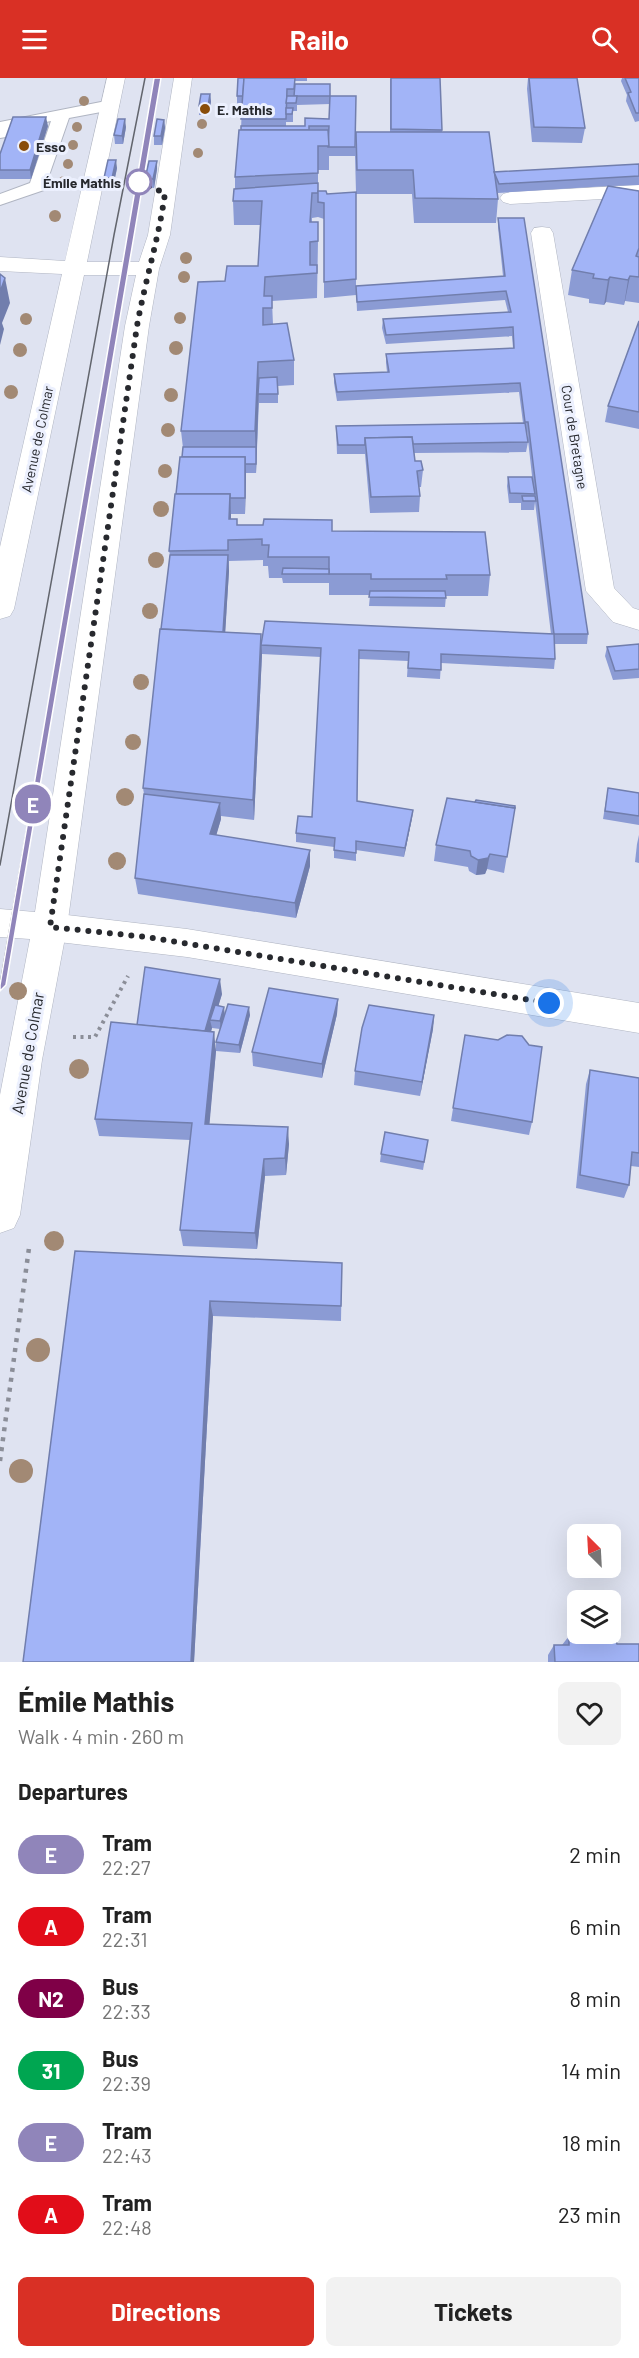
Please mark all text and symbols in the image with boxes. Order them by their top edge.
icon: menu [18,23,51,56]
text: Railo [290,23,349,55]
icon: search [588,23,621,56]
place label: E. Mathis [217,101,273,118]
marker: E. Mathis [198,102,212,116]
place label: Esso [36,138,66,155]
marker: Esso [17,139,31,153]
marker: Émile Mathis [126,169,152,195]
place label: Émile Mathis [43,174,121,191]
street label: Avenue de Colmar [17,384,57,494]
street label: Cour de Bretagne [558,384,592,490]
line badge: E [14,784,52,824]
text: E [27,792,39,817]
your location [534,988,564,1018]
street label: Avenue de Colmar [7,990,47,1116]
north arrow [567,1524,621,1578]
map controls [567,1524,621,1644]
button: layers [567,1590,621,1644]
button: heart [558,1682,621,1745]
text: Émile Mathis [18,1684,174,1718]
text: Walk · 4 min · 260 m [18,1724,184,1748]
text: Departures [18,1778,128,1804]
text: Tram [102,1829,152,1855]
text: 2 min [569,1841,621,1867]
text: E [45,1842,57,1867]
text: 22:27 [102,1855,150,1879]
text: Tram [102,1901,152,1927]
text: 6 min [570,1913,621,1939]
text: A [44,1914,58,1939]
text: 22:31 [102,1927,147,1951]
text: Bus [102,1973,139,1999]
text: 8 min [569,1985,621,2011]
text: N2 [38,1986,64,2011]
text: 22:33 [102,1999,151,2023]
text: Bus [102,2045,139,2071]
text: 14 min [561,2057,621,2083]
text: 31 [42,2058,60,2083]
text: 22:39 [102,2071,151,2095]
text: Tram [102,2117,152,2143]
text: 18 min [562,2129,621,2155]
text: E [45,2130,57,2155]
text: 22:43 [102,2143,152,2167]
text: Tram [102,2189,152,2215]
text: 23 min [558,2201,621,2227]
text: A [44,2202,58,2227]
text: 22:48 [102,2215,152,2239]
button: Directions [18,2277,314,2346]
button: Tickets [326,2277,621,2346]

